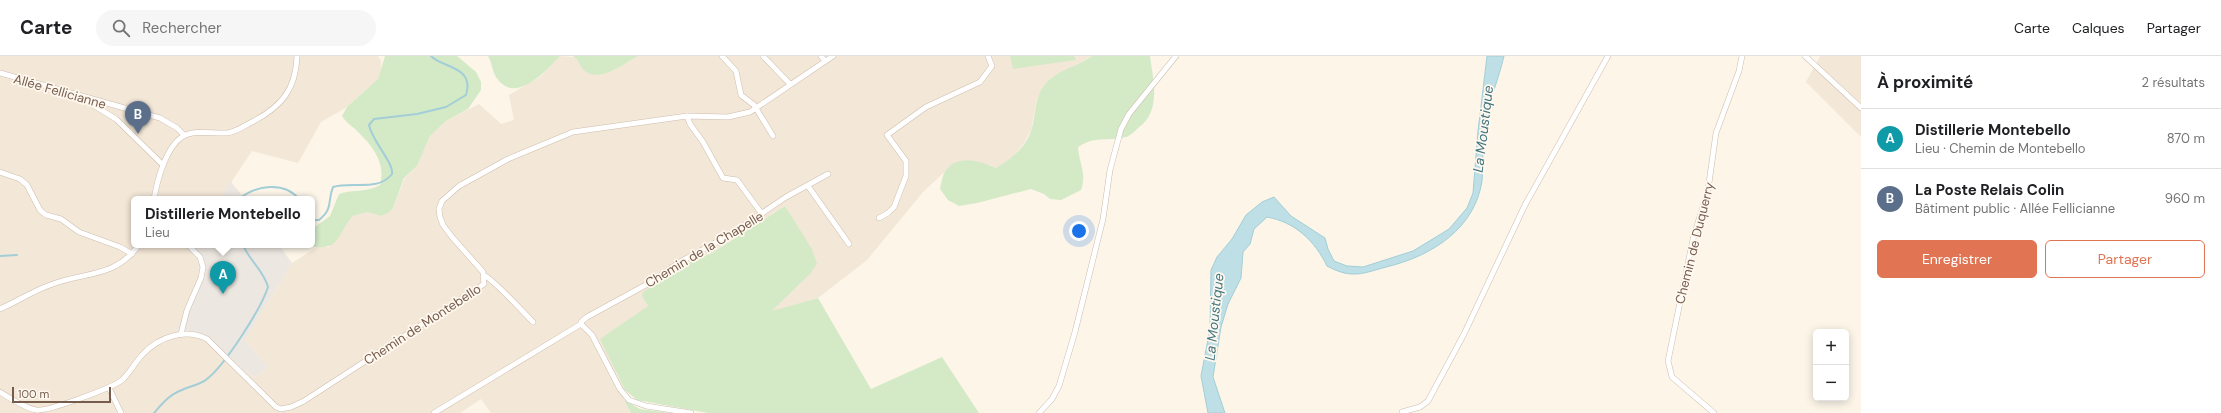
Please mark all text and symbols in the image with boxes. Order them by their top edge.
search box [96,10,376,46]
text: Carte [20,15,72,40]
icon: search [110,17,132,39]
text: Rechercher [142,18,222,38]
text: Carte [2014,19,2050,37]
text: Calques [2072,19,2125,37]
text: Partager [2147,19,2201,37]
street label: Allée Fellicianne [12,70,108,113]
text: À proximité [1877,71,1973,93]
text: 2 résultats [2142,74,2205,91]
water label: La Moustique [1469,84,1497,174]
pin: B [125,101,151,134]
text: Distillerie Montebello [1915,120,2071,140]
text: A [1885,130,1895,147]
text: 870 m [2167,130,2205,147]
text: Lieu · Chemin de Montebello [1915,140,2086,157]
street label: Chemin de Duquerry [1671,180,1718,306]
text: La Poste Relais Colin [1915,180,2064,200]
text: B [1886,190,1894,207]
text: 960 m [2165,190,2205,207]
popup [131,196,315,248]
text: Bâtiment public · Allée Fellicianne [1915,200,2115,217]
text: Distillerie Montebello [145,204,301,224]
street label: Chemin de la Chapelle [642,207,766,291]
your location [1069,221,1089,241]
text: Lieu [145,224,170,241]
button: Enregistrer [1877,240,2037,278]
button: Partager [2045,240,2205,278]
pin: A [210,261,236,294]
water label: La Moustique [1200,272,1228,362]
street label: Chemin de Montebello [361,280,484,369]
map controls [1813,329,1849,401]
button: + [1813,329,1849,365]
button: − [1813,365,1849,401]
scale bar [12,385,111,404]
text: 100 m [18,387,49,401]

